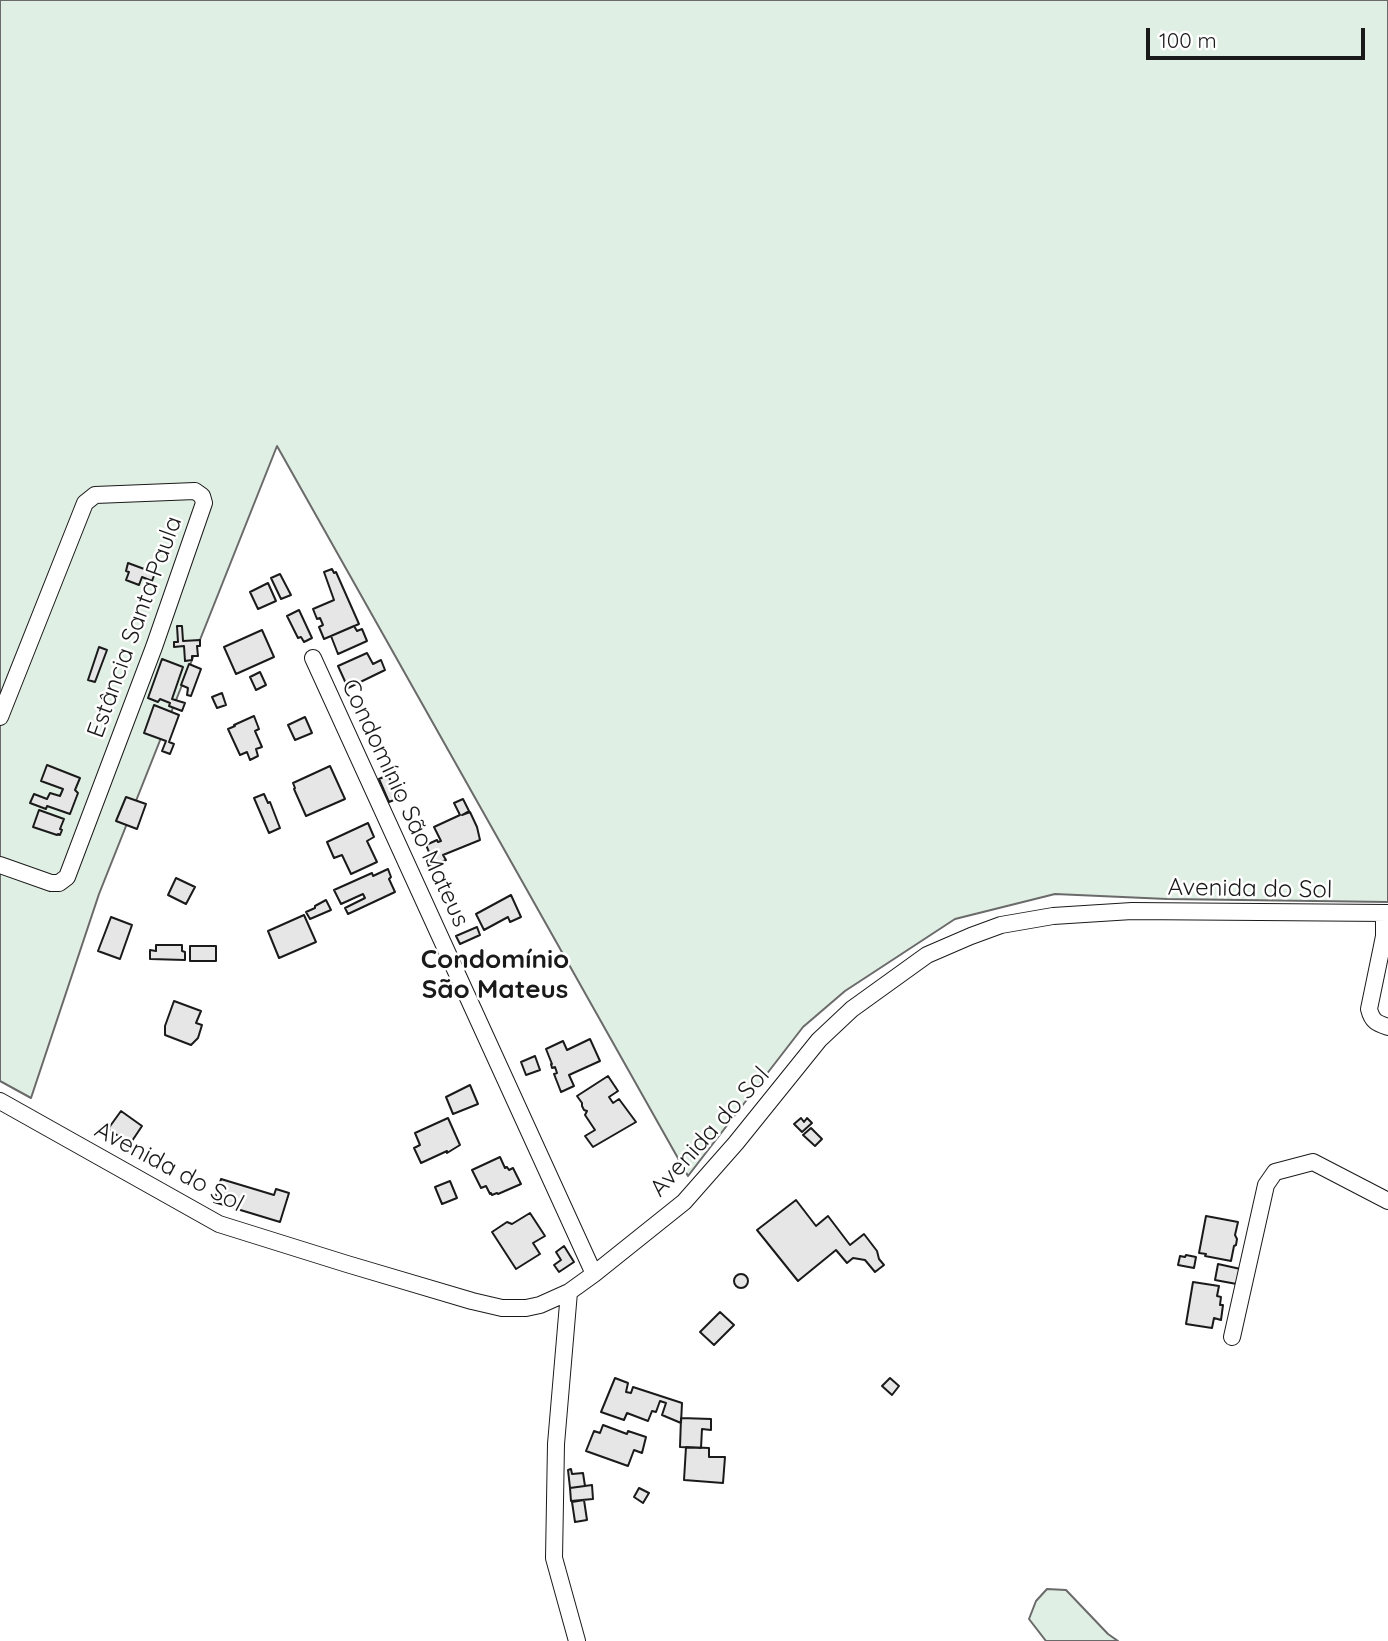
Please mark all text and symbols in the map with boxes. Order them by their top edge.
scale bar [1150,14,1369,58]
text: 100 m [1159,27,1217,53]
street label: Estância Santa Paula [82,512,188,742]
street label: Condomínio São Mateus [335,675,475,931]
street label: Avenida do Sol [1167,873,1333,905]
district label: Condomínio São Mateus [421,944,569,1006]
street label: Avenida do Sol [644,1061,776,1203]
street label: Avenida do Sol [90,1116,248,1218]

